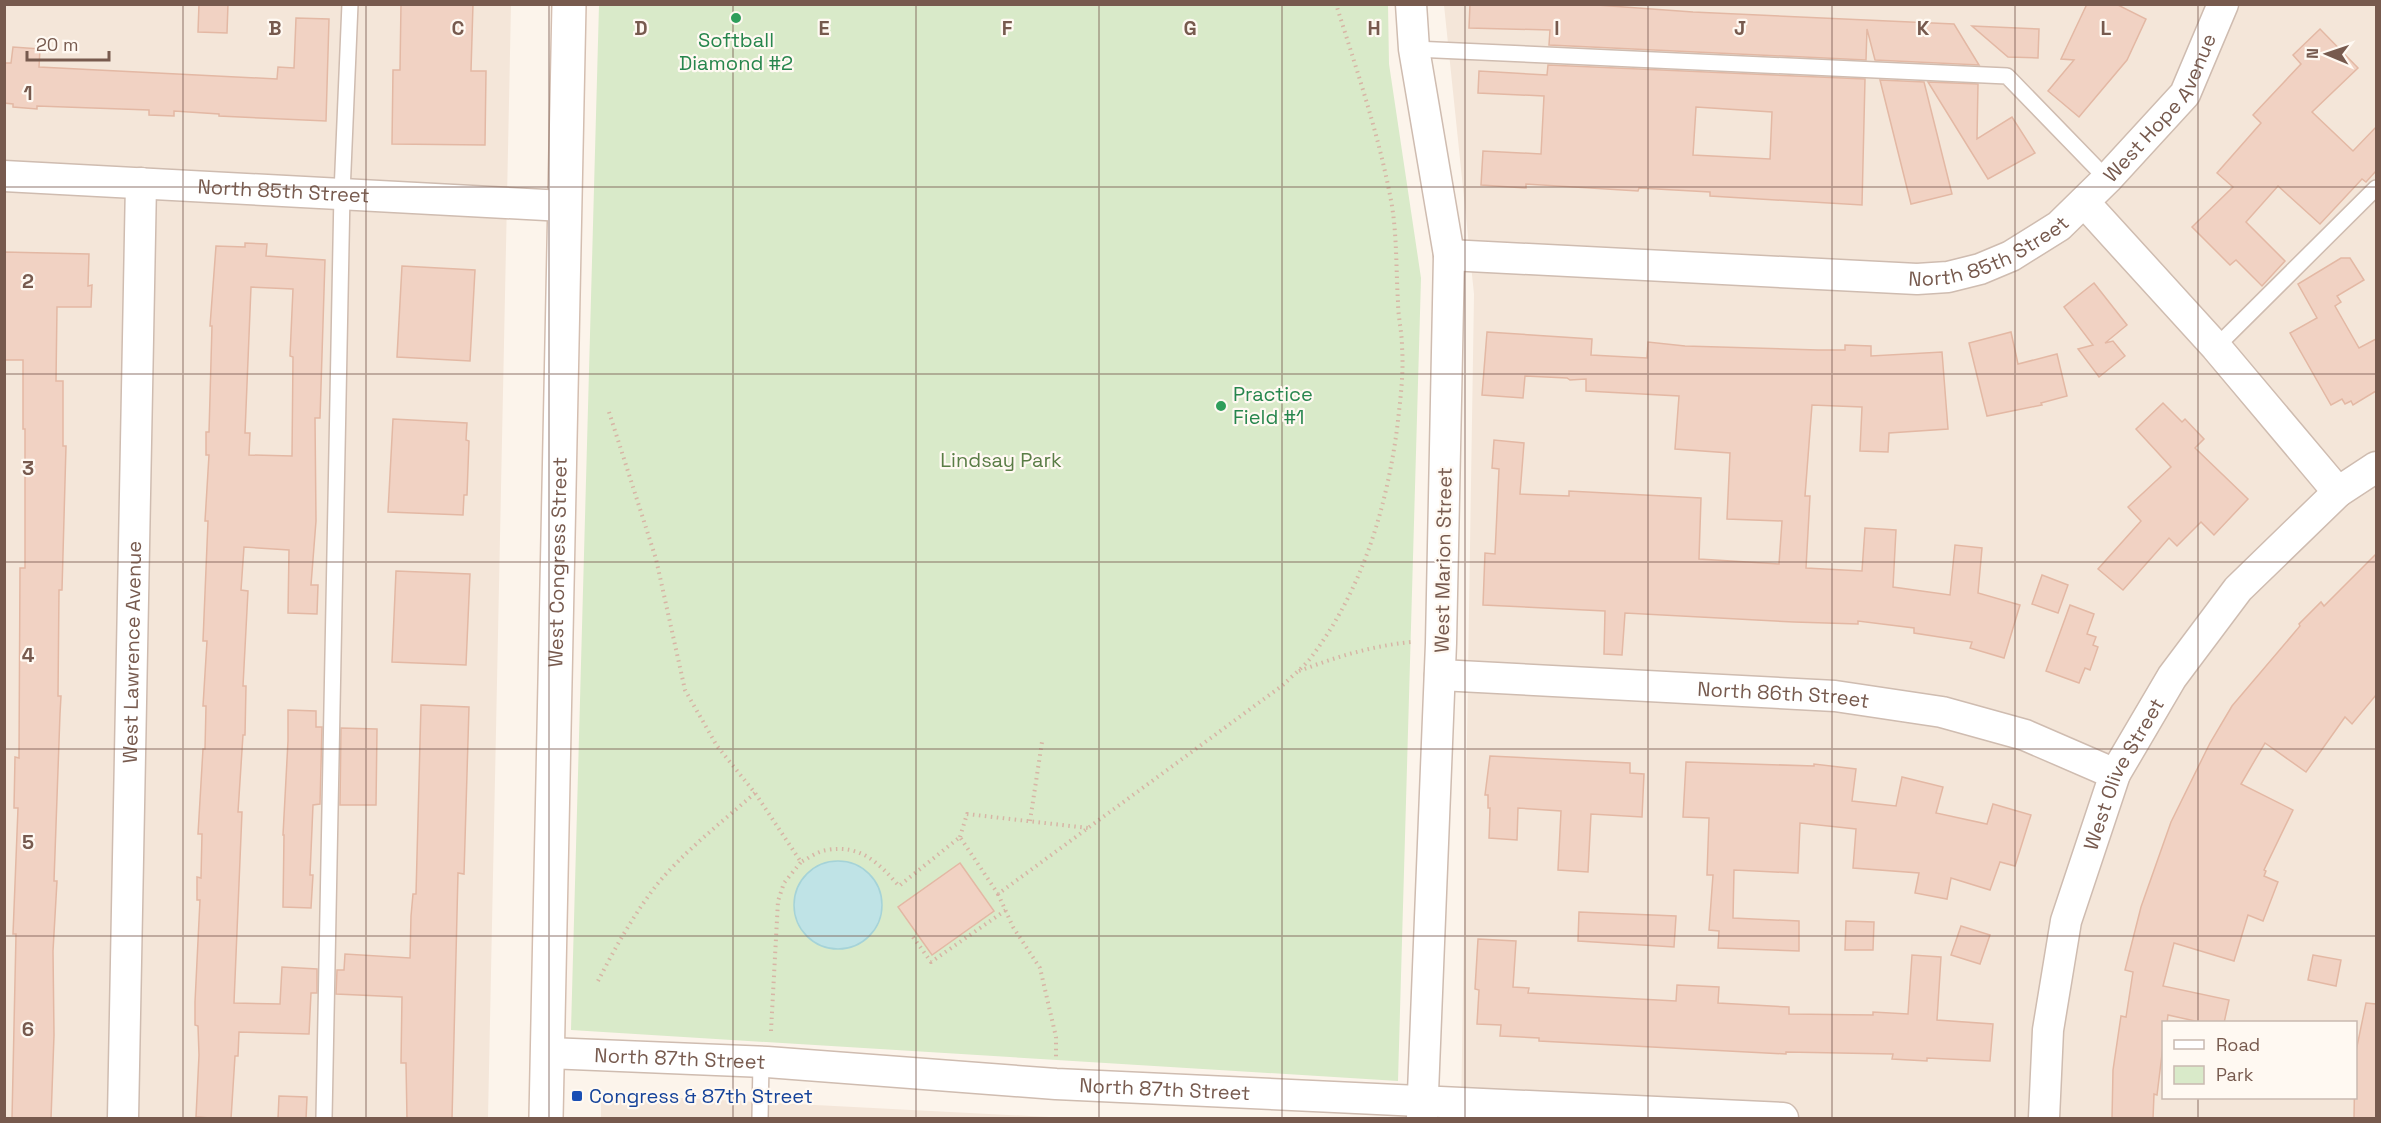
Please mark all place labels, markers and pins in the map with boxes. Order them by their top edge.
marker: Softball Diamond #2 [729,11,743,25]
place label: Softball Diamond #2 [679,27,793,76]
place label: Practice Field #1 [1233,381,1313,430]
marker: Practice Field #1 [1214,399,1228,413]
place label: Congress & 87th Street [589,1083,813,1109]
marker: Congress & 87th Street [570,1089,584,1103]

